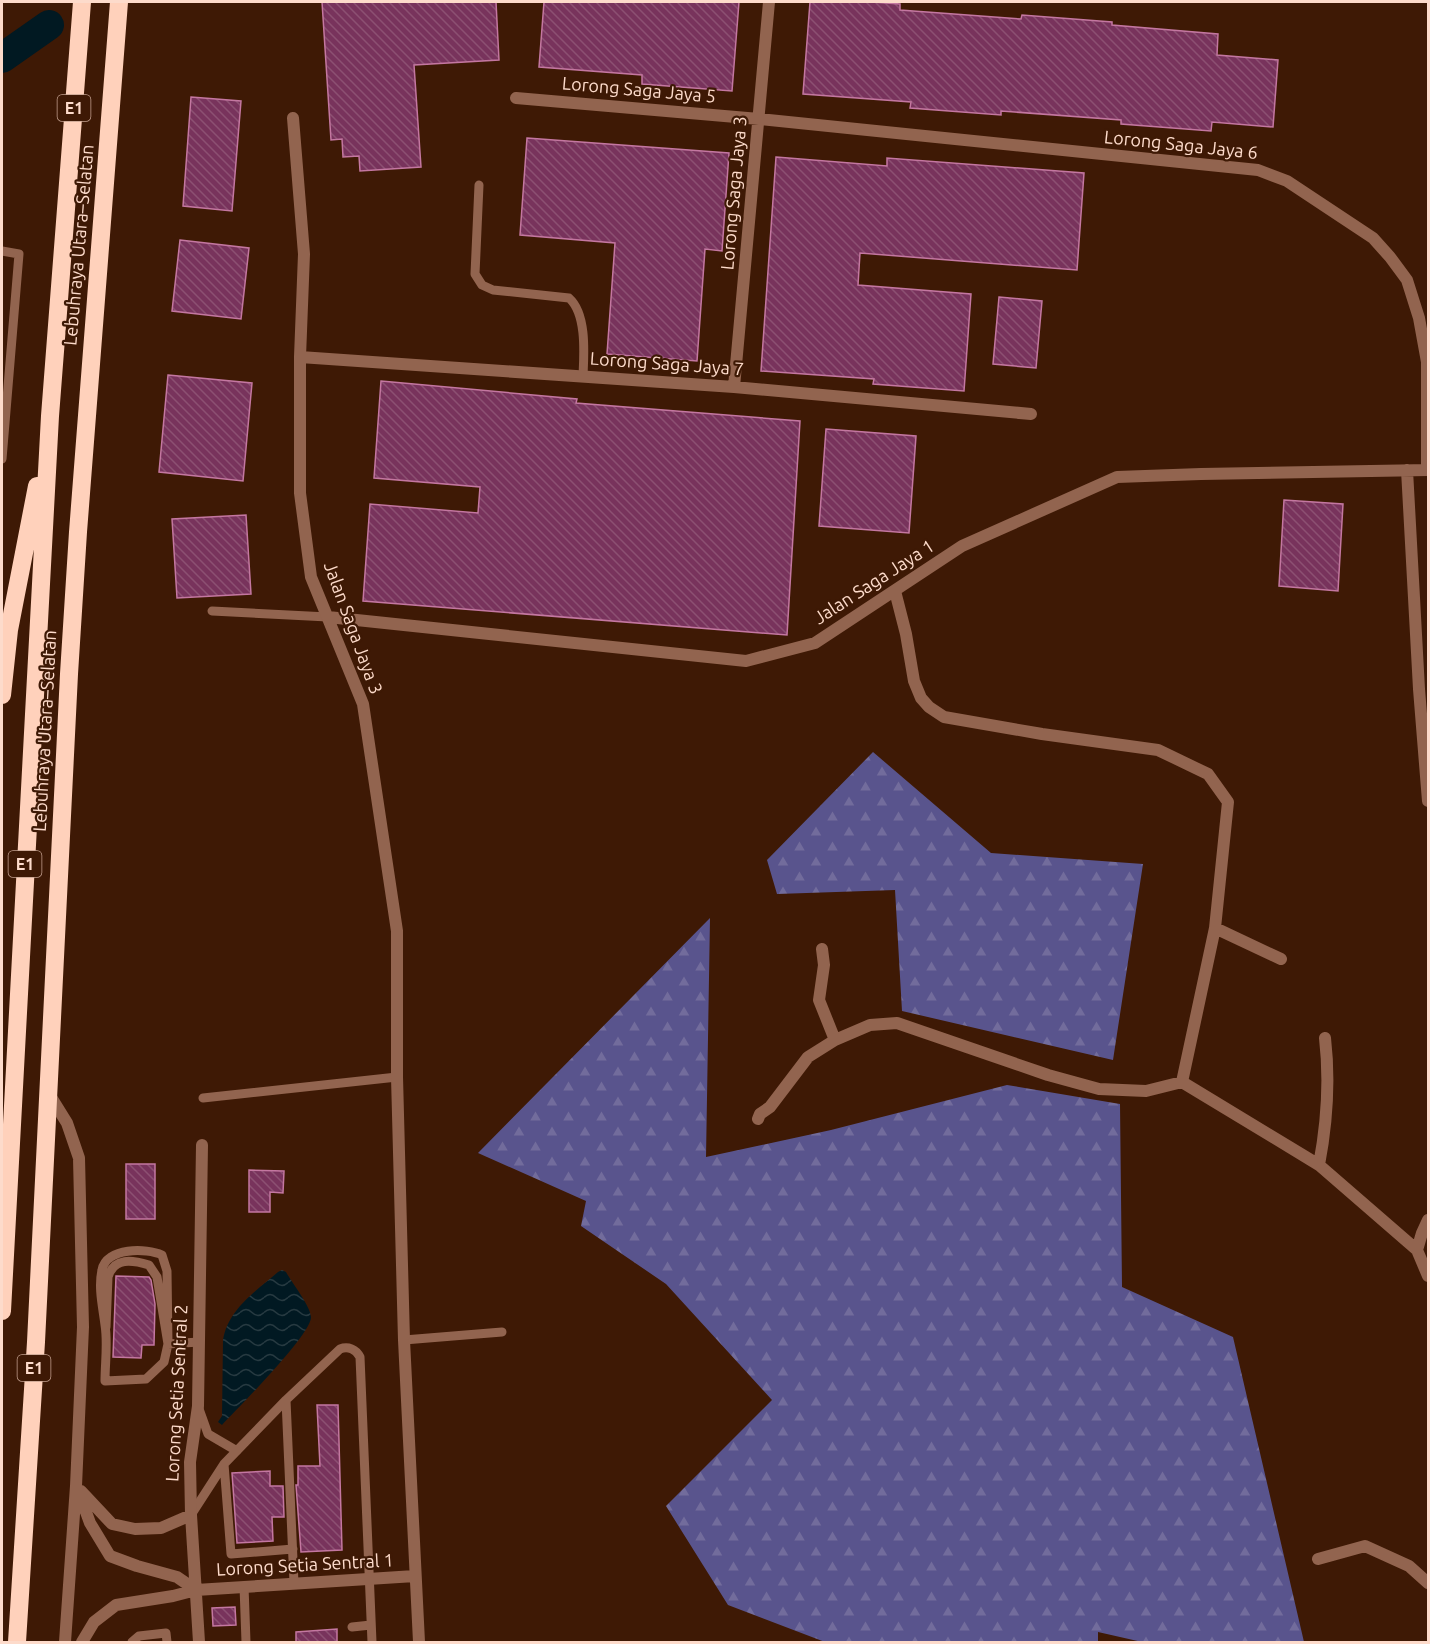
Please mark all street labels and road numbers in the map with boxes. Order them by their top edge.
street label: Lorong Saga Jaya 5 [561,72,717,106]
road number: E1 [58,95,90,121]
street label: Lorong Saga Jaya 3 [716,115,750,271]
street label: Lorong Saga Jaya 6 [1103,126,1259,162]
street label: Lebuhraya Utara–Selatan [59,144,97,346]
street label: Lorong Saga Jaya 7 [589,348,745,378]
street label: Jalan Saga Jaya 1 [810,535,937,627]
street label: Jalan Saga Jaya 3 [321,559,387,696]
street label: Lebuhraya Utara–Selatan [29,630,59,832]
road number: E1 [9,851,42,877]
street label: Lorong Setia Sentral 2 [161,1304,191,1482]
road number: E1 [18,1355,51,1381]
street label: Lorong Setia Sentral 1 [216,1549,394,1579]

